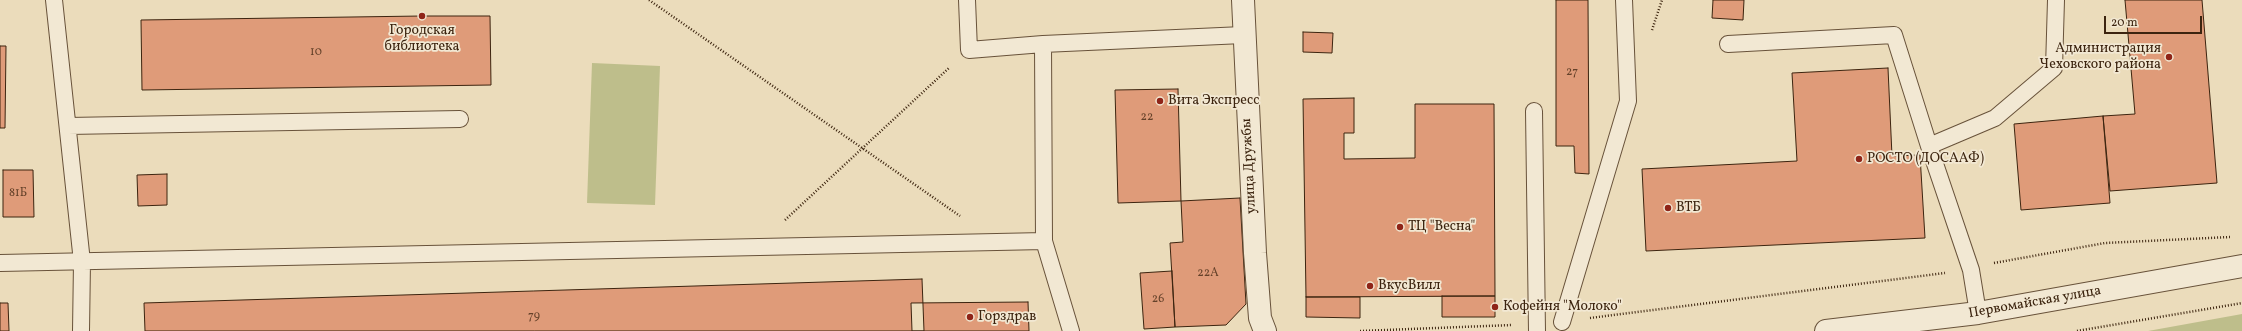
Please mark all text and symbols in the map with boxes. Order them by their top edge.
scale bar [2106,8,2204,34]
marker: Городская библиотека [417,11,427,21]
text: 20 m [2111,15,2138,31]
place label: Городская библиотека [385,23,459,56]
place label: Администрация Чеховского района [2039,41,2161,74]
house number: 10 [310,46,322,60]
marker: Администрация Чеховского района [2164,52,2174,62]
house number: 27 [1566,66,1578,80]
place label: Вита Экспресс [1168,93,1259,109]
marker: Вита Экспресс [1155,96,1165,106]
house number: 22 [1141,111,1153,125]
street label: улица Дружбы [1239,118,1261,214]
place label: РОСТО (ДОСААФ) [1867,151,1984,167]
marker: РОСТО (ДОСААФ) [1854,154,1864,164]
house number: 81Б [9,187,27,201]
place label: ВТБ [1676,200,1701,216]
marker: ВТБ [1663,203,1673,213]
place label: ТЦ "Весна" [1408,219,1475,235]
marker: ТЦ "Весна" [1395,222,1405,232]
house number: 22А [1197,267,1219,281]
place label: ВкусВилл [1378,278,1440,294]
marker: ВкусВилл [1365,281,1375,291]
street label: Первомайская улица [1967,283,2103,323]
house number: 26 [1152,293,1164,307]
place label: Кофейня "Молоко" [1503,299,1622,315]
marker: Кофейня "Молоко" [1490,302,1500,312]
place label: Горздрав [978,309,1036,325]
house number: 79 [528,310,540,324]
marker: Горздрав [965,312,975,322]

